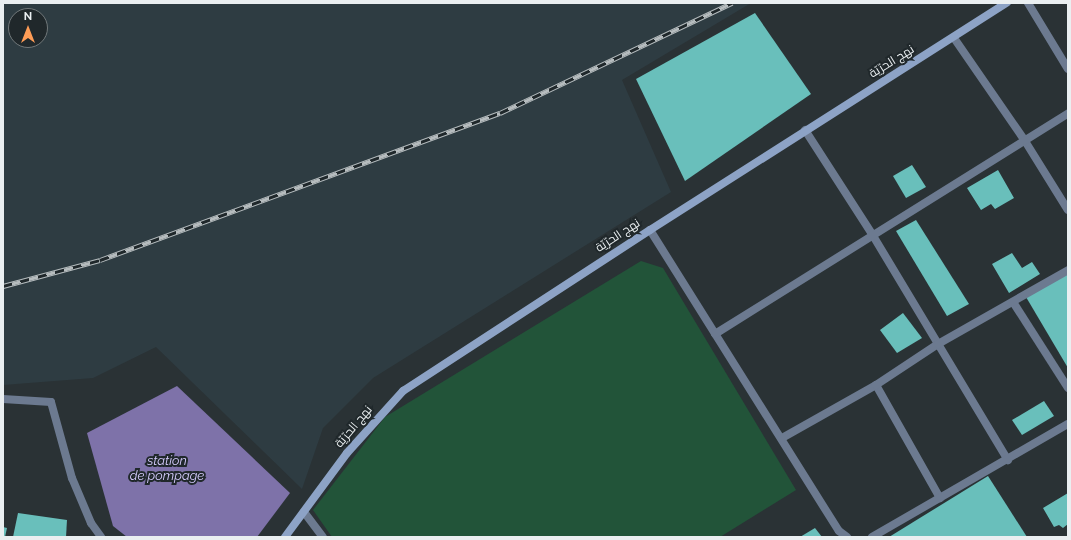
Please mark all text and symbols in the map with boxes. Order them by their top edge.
north arrow [8,8,48,48]
text: N [24,10,32,23]
street label: نهج الحرّيّة [867,43,917,81]
street label: نهج الحرّيّة [593,216,643,256]
street label: نهج الحرّيّة [332,403,376,451]
water label: station de pompage [130,454,204,485]

